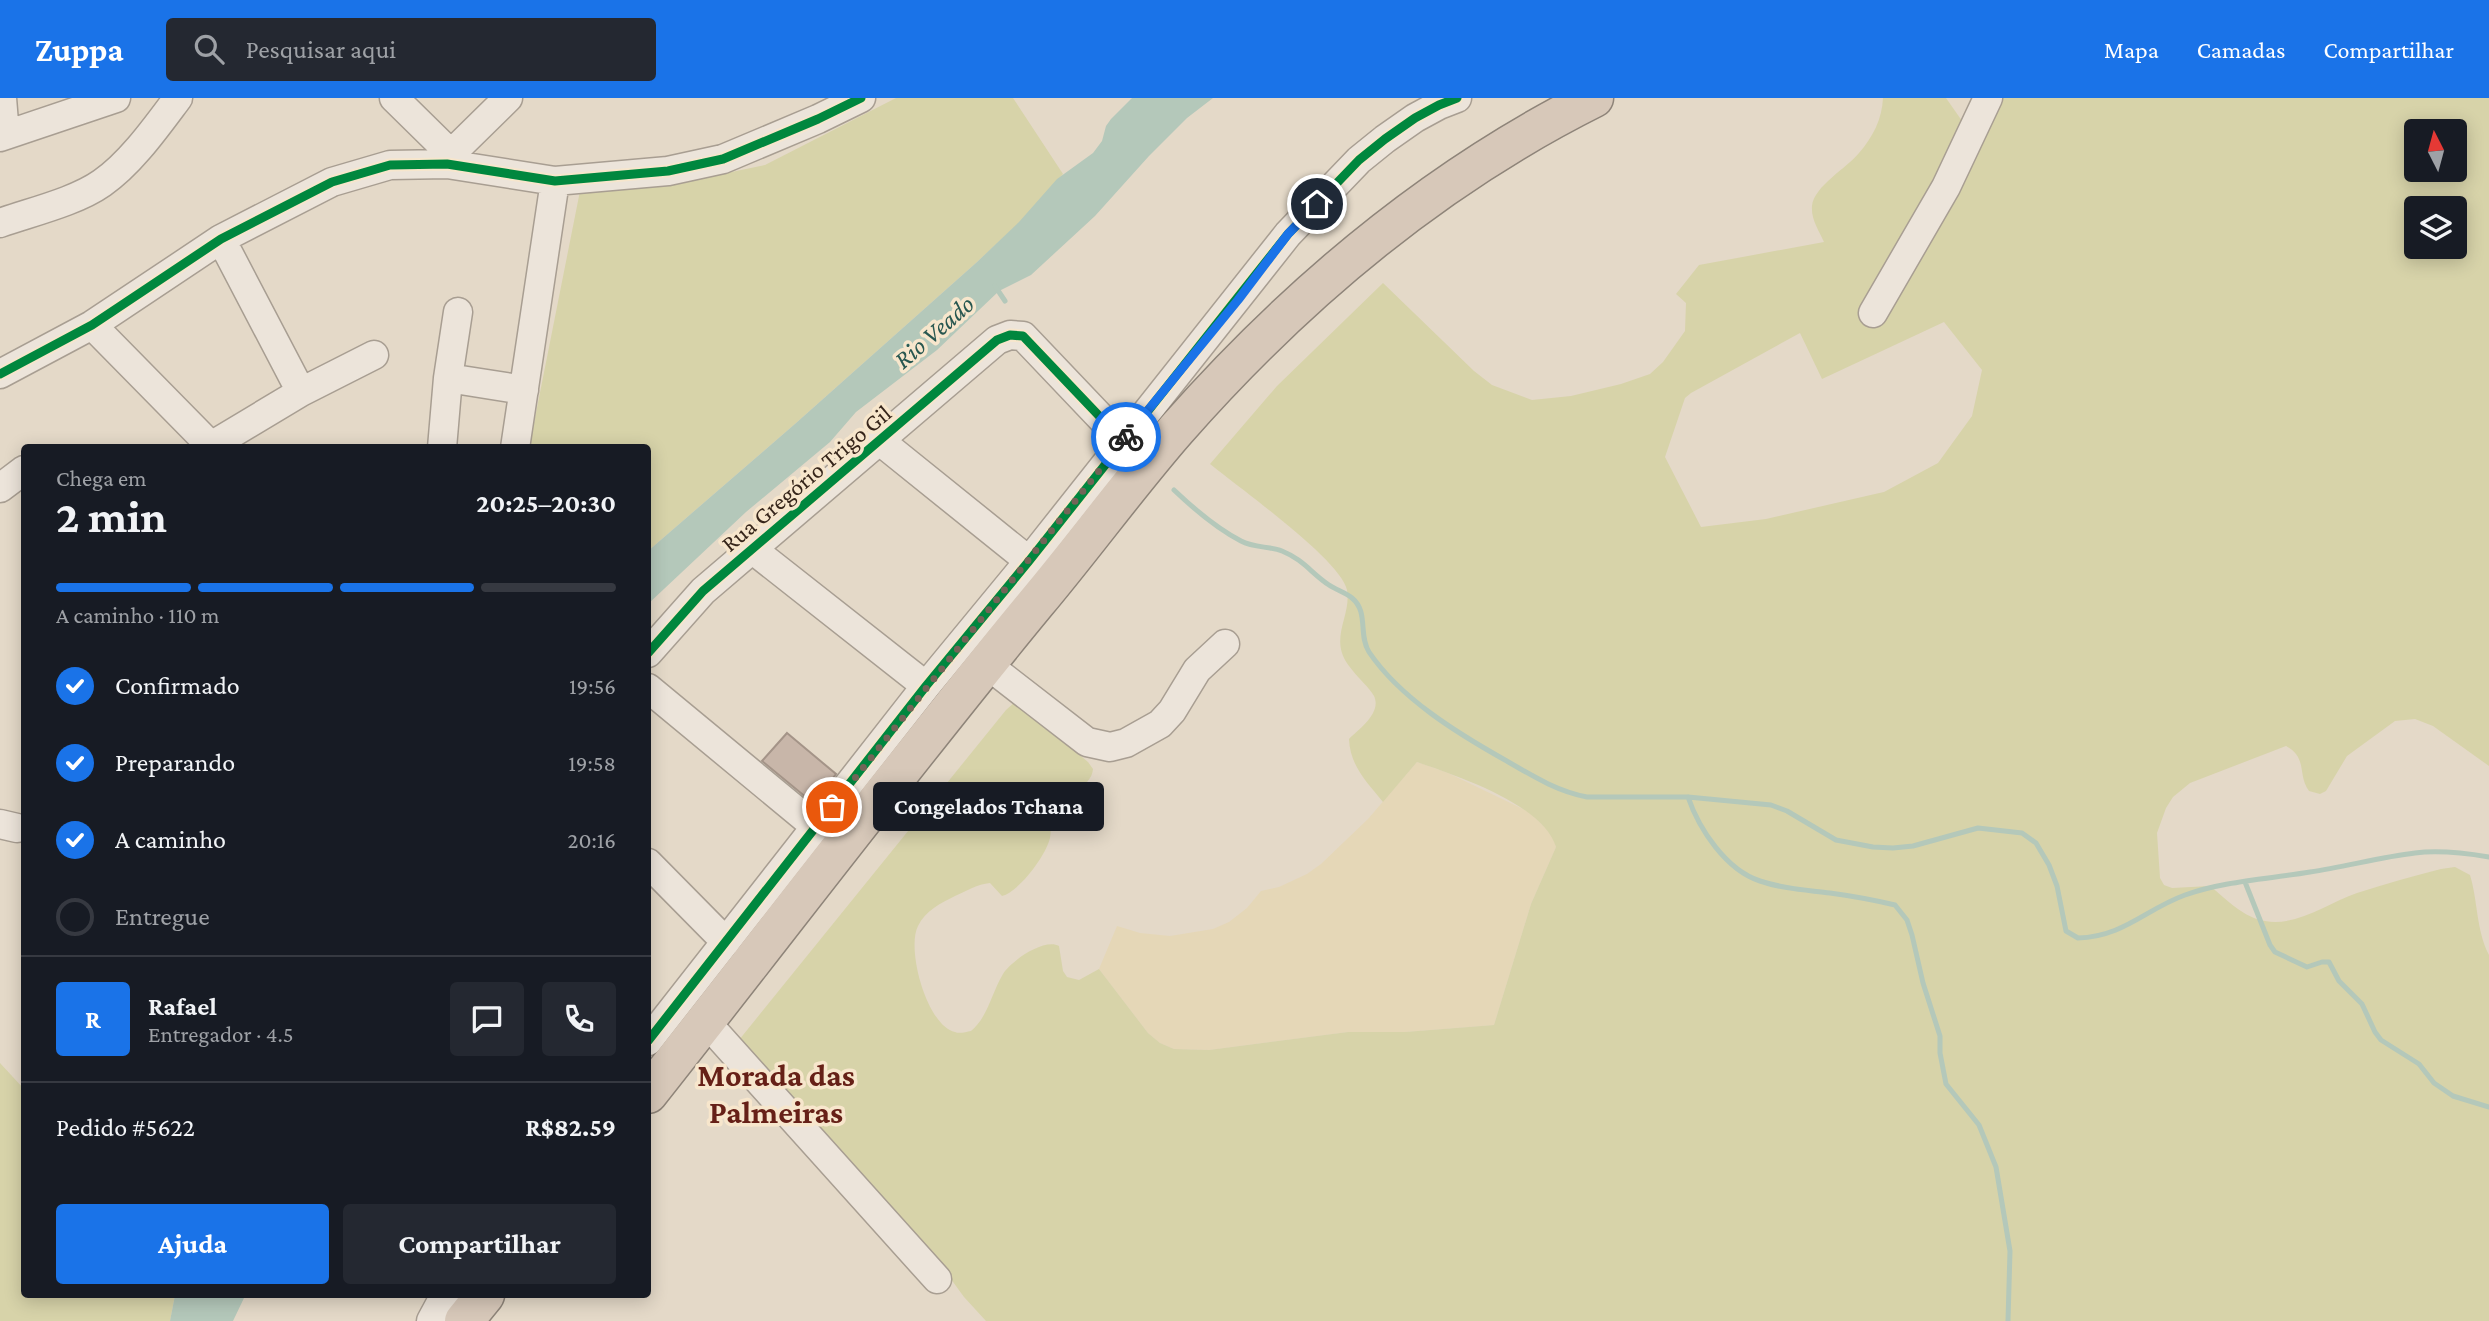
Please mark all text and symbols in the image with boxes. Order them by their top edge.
search box [166,18,656,81]
icon: search [190,30,228,68]
text: Zuppa [35,31,124,68]
text: Pesquisar aqui [246,35,396,64]
text: Mapa [2104,36,2159,63]
text: Camadas [2197,36,2285,63]
text: Compartilhar [2323,36,2454,63]
north arrow [2404,119,2468,182]
map controls [2404,119,2467,259]
pin [1287,174,1347,234]
icon: home [1298,185,1336,223]
button: layers [2404,196,2467,259]
water label: Rio Veado [888,289,980,375]
street label: Rua Gregório Trigo Gil [716,399,896,557]
courier [1091,402,1161,472]
icon: bike [1107,418,1145,456]
text: Chega em [56,465,147,491]
text: 20:25–20:30 [476,489,616,518]
text: 2 min [56,491,167,542]
text: A caminho · 110 m [56,602,219,628]
icon: check [56,667,94,705]
text: Confirmado [115,671,240,700]
text: 19:56 [569,673,616,699]
icon: check [56,744,94,782]
text: Preparando [115,748,235,777]
text: 19:58 [568,750,616,776]
pin [802,777,862,837]
callout: Congelados Tchana [874,782,1105,832]
icon: bag [813,788,851,826]
text: Congelados Tchana [894,793,1083,819]
icon: check [56,821,94,859]
text: A caminho [115,825,226,854]
text: 20:16 [567,827,616,853]
text: Entregue [115,902,210,931]
button: chat [450,982,524,1056]
button: phone [542,982,616,1056]
text: Rafael [148,992,217,1021]
text: R [85,1005,101,1034]
text: Entregador · 4.5 [148,1021,294,1047]
district label: Morada das Palmeiras [697,1057,855,1130]
text: Pedido #5622 [56,1113,195,1142]
text: R$82.59 [525,1113,616,1142]
button: Ajuda [56,1204,329,1284]
button: Compartilhar [343,1204,616,1284]

